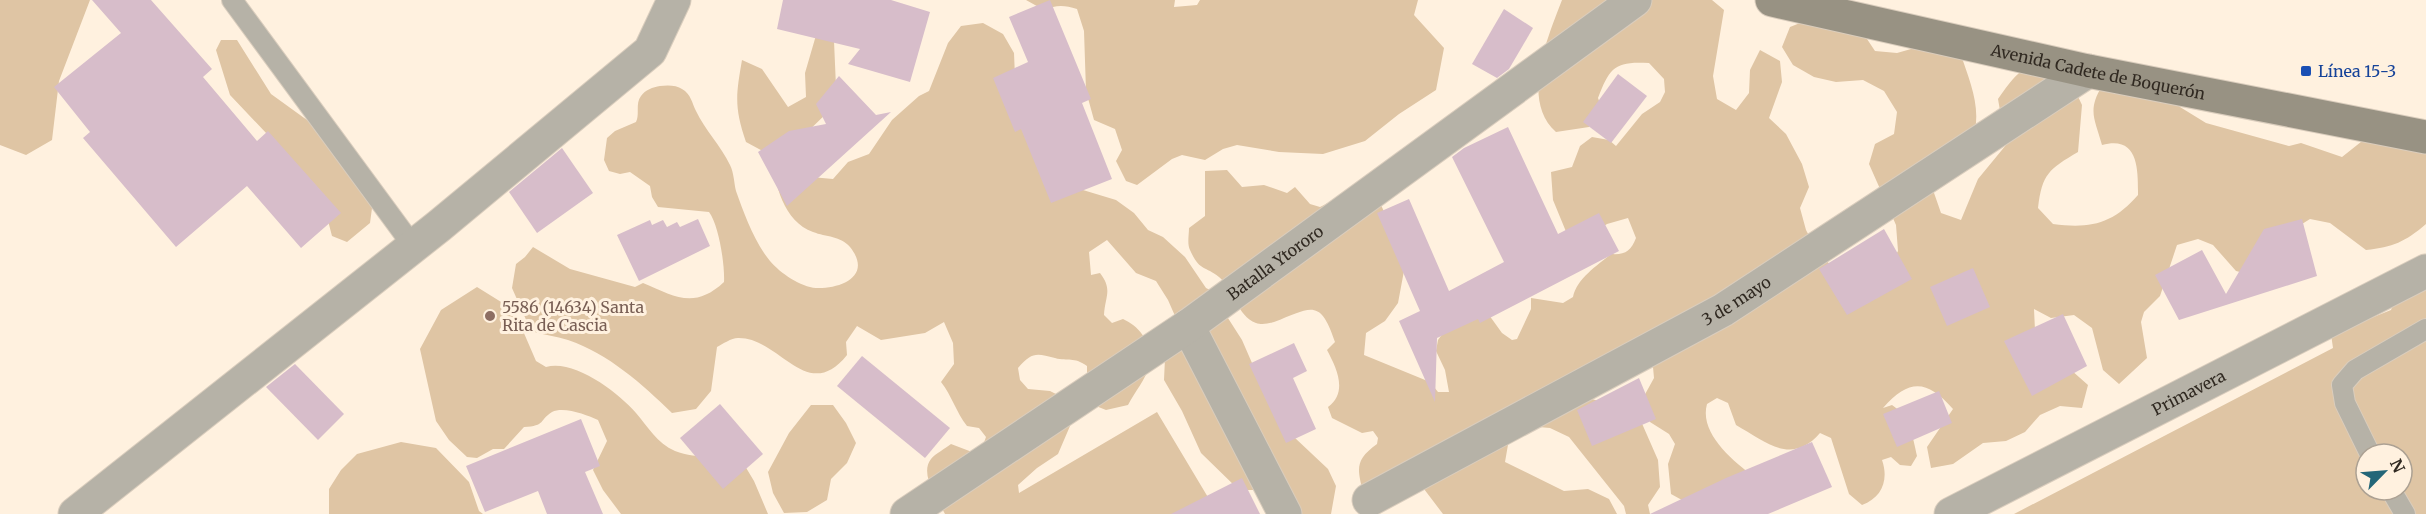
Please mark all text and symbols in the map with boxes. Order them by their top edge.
street label: Avenida Cadete de Boquerón [1988,39,2207,104]
place label: Línea 15-3 [2318,61,2396,81]
marker: Línea 15-3 [2299,64,2313,78]
street label: Batalla Ytororo [1223,221,1327,304]
street label: 3 de mayo [1698,271,1775,329]
place label: 5586 (14634) Santa Rita de Cascia [502,297,644,335]
marker: 5586 (14634) Santa Rita de Cascia [483,309,497,323]
street label: Primavera [2149,365,2229,419]
north arrow [2354,442,2414,502]
text: N [2386,456,2409,476]

